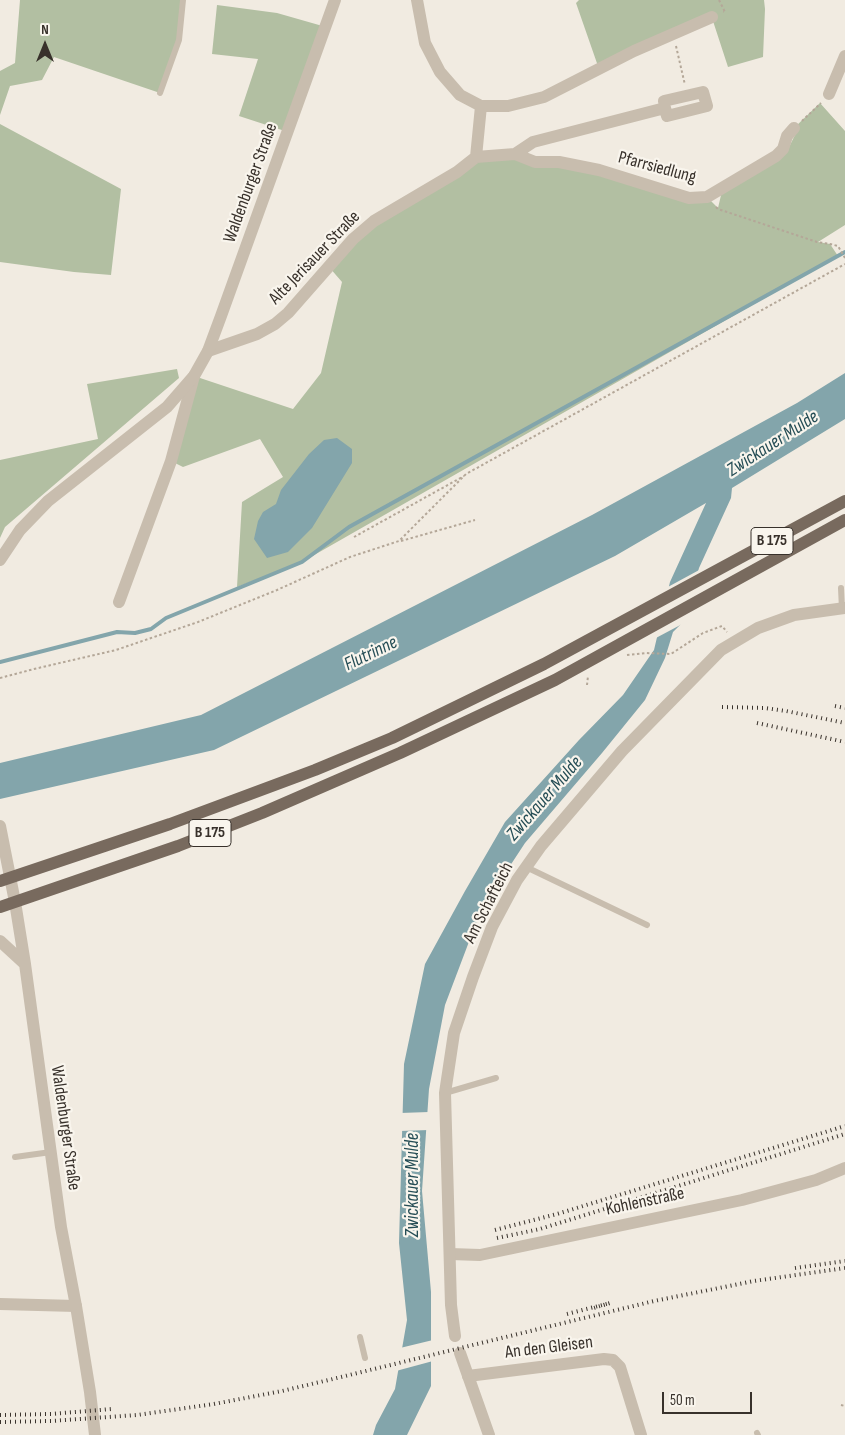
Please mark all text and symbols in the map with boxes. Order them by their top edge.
north arrow [20,20,70,70]
text: N [41,21,49,38]
street label: Waldenburger Straße [219,120,283,246]
street label: Pfarrsiedlung [616,147,698,189]
street label: Alte Jerisauer Straße [265,207,365,309]
water label: Zwickauer Mulde [723,406,823,482]
road number: B 175 [751,528,793,554]
water label: Flutrinne [341,631,401,677]
water label: Zwickauer Mulde [502,752,588,846]
road number: B 175 [189,820,231,846]
street label: Am Schafteich [459,859,519,947]
street label: Waldenburger Straße [46,1064,84,1192]
water label: Zwickauer Mulde [402,1133,424,1237]
street label: Kohlenstraße [604,1183,686,1221]
street label: An den Gleisen [504,1332,594,1364]
scale bar [665,1382,755,1414]
text: 50 m [670,1391,695,1410]

